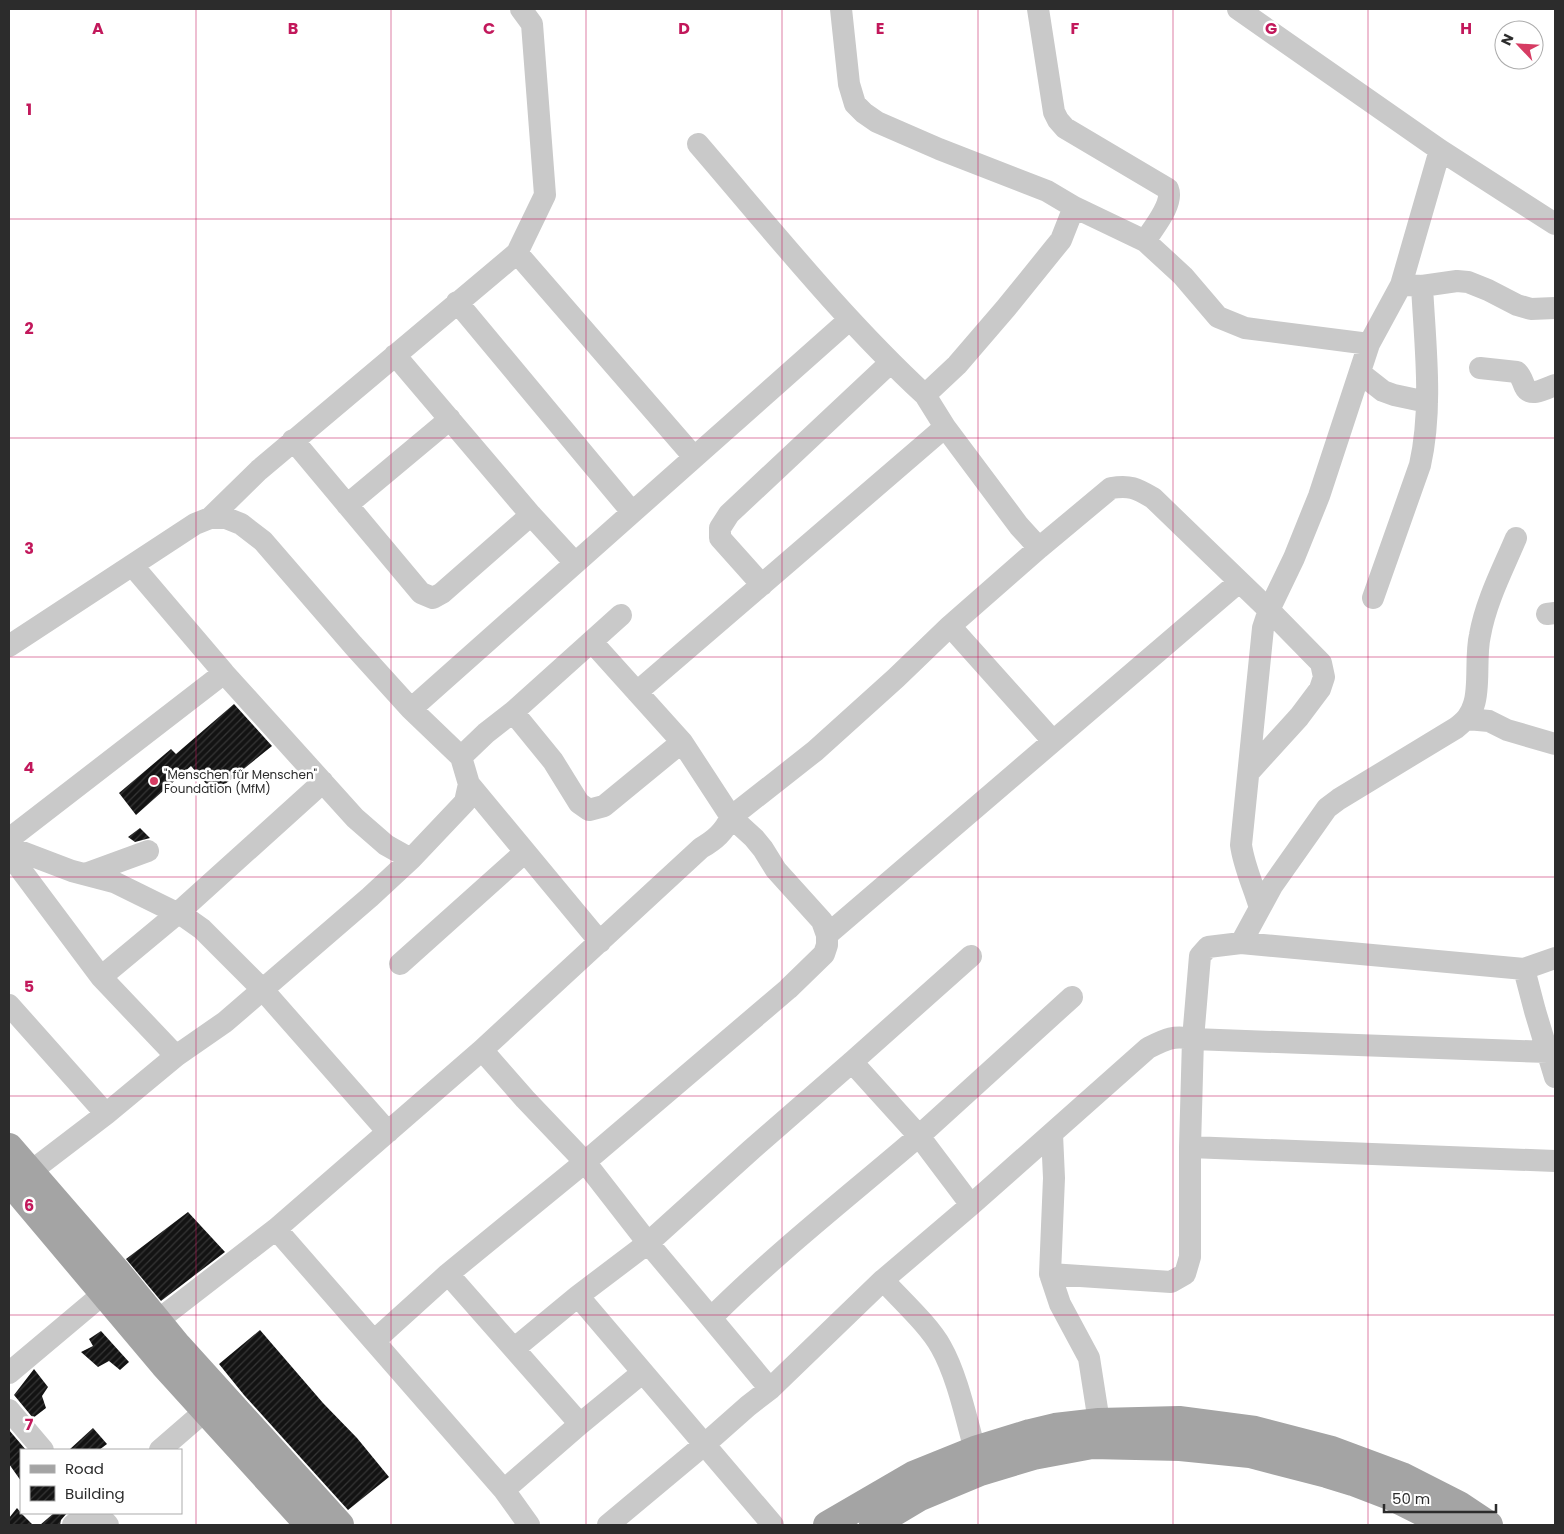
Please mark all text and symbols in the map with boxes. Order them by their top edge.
text: A [92,17,104,40]
text: B [288,17,298,40]
text: C [483,17,495,40]
text: D [678,17,690,40]
text: E [876,17,884,40]
text: F [1071,17,1080,40]
text: G [1265,17,1277,40]
text: H [1460,17,1472,40]
north arrow [1494,20,1544,70]
text: N [1496,31,1519,49]
text: 1 [26,98,32,121]
text: 2 [24,317,34,340]
text: 3 [24,537,34,560]
text: 4 [24,756,35,779]
place label: "Menschen für Menschen" Foundation (MfM) [164,766,318,797]
marker: "Menschen für Menschen" Foundation (MfM) [148,775,160,787]
text: 5 [24,975,34,998]
text: 6 [24,1194,34,1217]
text: 7 [25,1413,34,1436]
legend [20,1449,182,1514]
text: Road [65,1458,104,1479]
scale bar [1384,1482,1496,1514]
text: Building [65,1483,125,1504]
text: 50 m [1392,1488,1430,1509]

